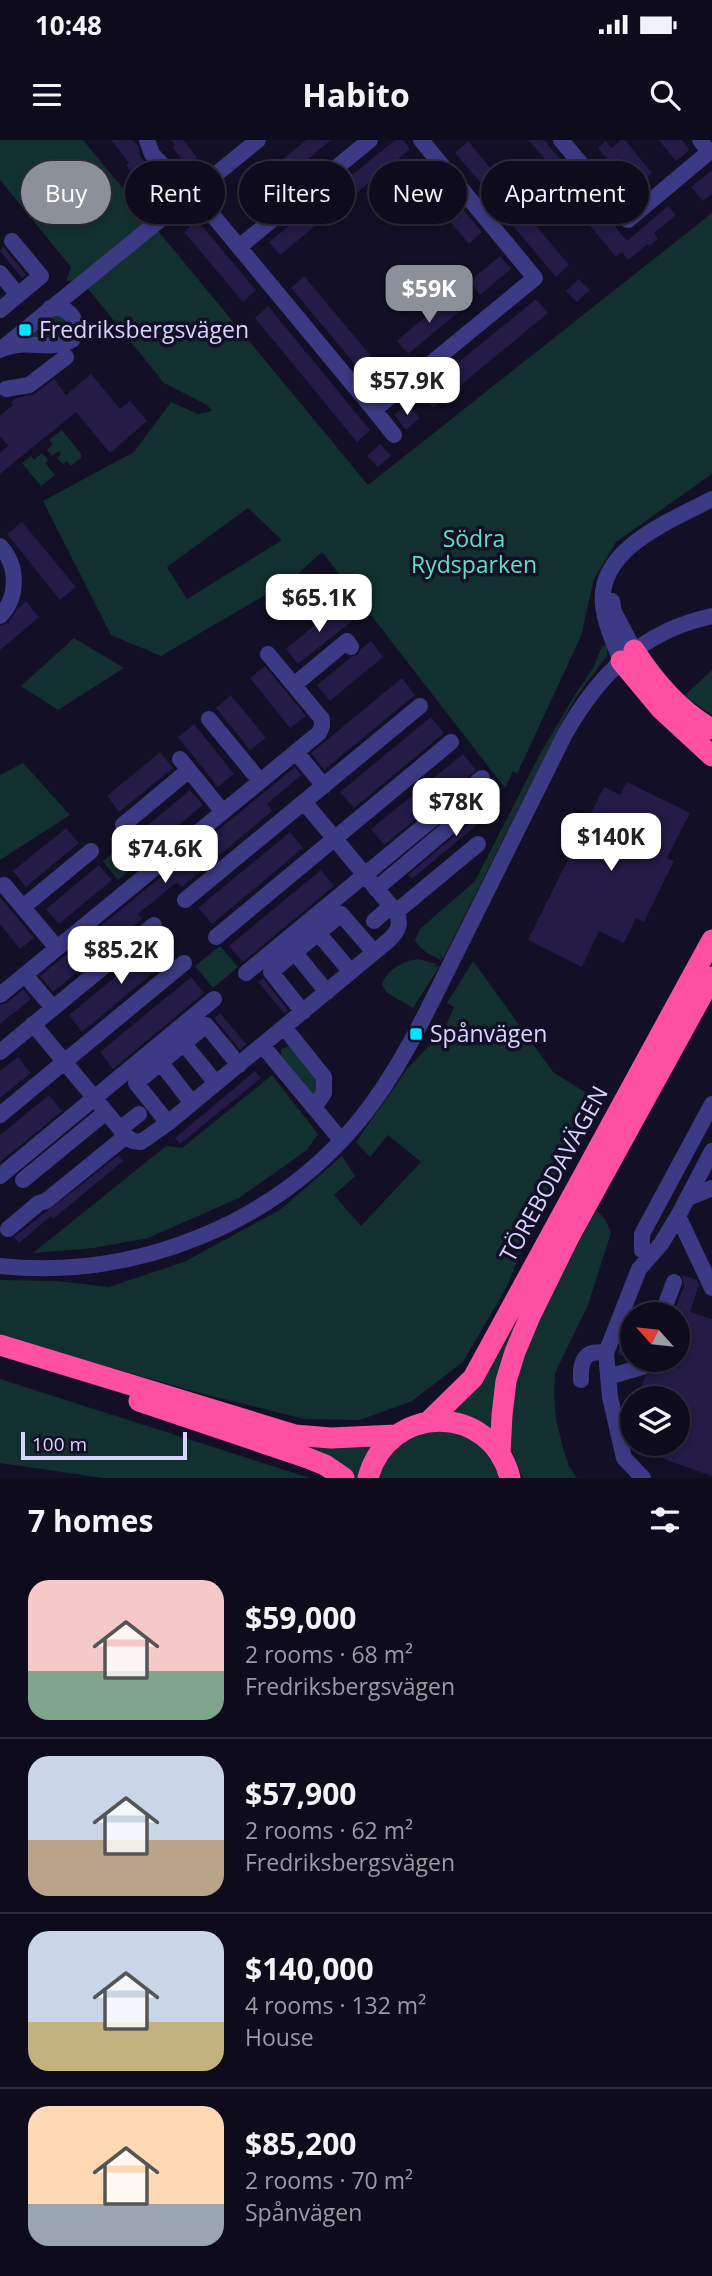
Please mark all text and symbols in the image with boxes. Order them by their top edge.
text: 10:48 [35,7,102,43]
text: Habito [302,73,410,116]
icon: menu [28,76,66,114]
icon: search [646,76,684,114]
chip: Buy [21,161,111,224]
chip: Rent [125,161,225,224]
chip: Filters [239,161,355,224]
chip: New [369,161,467,224]
chip: Apartment [481,161,649,224]
pin: $59K [388,265,470,325]
text: $59K [402,272,456,304]
place label: Fredriksbergsvägen [39,313,249,345]
marker: Fredriksbergsvägen [17,322,33,338]
pin: $57.9K [350,358,464,417]
text: $57.9K [370,364,444,396]
park label: Södra Rydsparken [411,522,537,580]
pin: $65.1K [262,574,376,634]
text: $65.1K [282,581,356,613]
pin: $78K [415,778,497,838]
text: $78K [429,785,483,817]
pin: $140K [562,814,660,873]
text: $140K [577,820,645,852]
pin: $74.6K [108,826,222,885]
text: $74.6K [128,832,202,864]
pin: $85.2K [64,926,178,986]
text: $85.2K [84,933,158,965]
place label: Spånvägen [430,1017,547,1049]
marker: Spånvägen [408,1026,424,1042]
street label: TÖREBODAVÄGEN [491,1080,615,1267]
north arrow [620,1302,690,1372]
map controls [620,1302,690,1456]
button: layers [620,1386,690,1456]
scale bar [21,1429,187,1461]
text: 100 m [32,1431,87,1457]
text: 7 homes [28,1500,153,1541]
icon: filters [646,1501,684,1539]
text: $59,000 [245,1597,356,1638]
icon: home [84,1608,168,1692]
text: 2 rooms · 68 m² [245,1638,413,1670]
text: Fredriksbergsvägen [245,1670,455,1702]
text: $57,900 [245,1773,356,1814]
icon: home [84,1784,168,1868]
text: 2 rooms · 62 m² [245,1814,413,1846]
text: Fredriksbergsvägen [245,1846,455,1878]
text: $140,000 [245,1948,374,1989]
icon: home [84,1959,168,2043]
text: 4 rooms · 132 m² [245,1989,426,2021]
text: House [245,2021,314,2053]
text: $85,200 [245,2123,356,2164]
icon: home [84,2134,168,2218]
text: 2 rooms · 70 m² [245,2164,413,2196]
text: Spånvägen [245,2196,362,2228]

